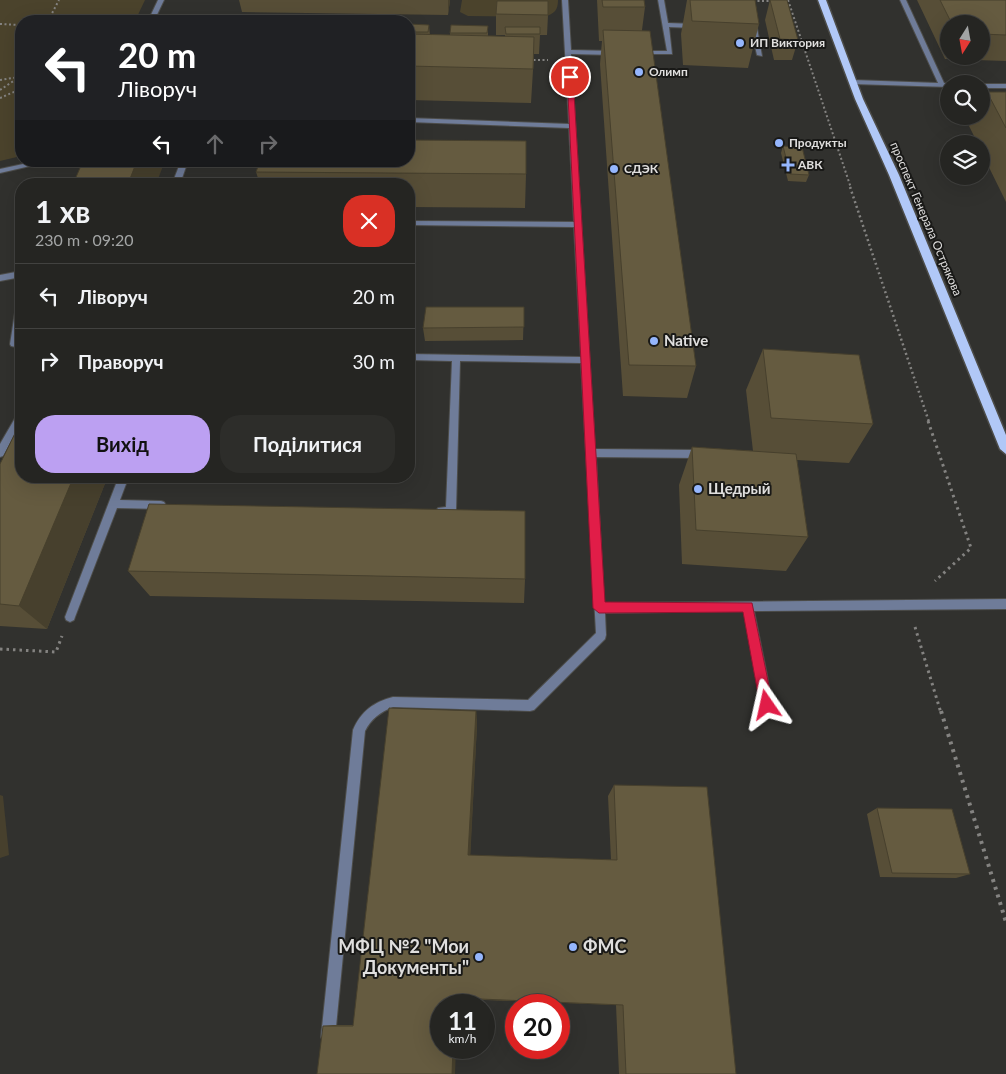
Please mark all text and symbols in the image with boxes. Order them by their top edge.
north arrow [940,15,990,65]
map controls [940,15,990,185]
text: 20 m [118,33,196,75]
icon: left [35,35,100,100]
place label: ИП Виктория [750,35,825,50]
marker: ИП Виктория [734,37,746,49]
pin [549,56,591,98]
icon: arrive [556,63,584,91]
place label: Олимп [649,64,688,79]
marker: Олимп [633,66,645,78]
text: Ліворуч [118,75,197,102]
button: search [940,75,990,125]
icon: left [148,130,176,158]
icon: ahead [201,130,229,158]
icon: right [254,130,282,158]
place label: Продукты [789,135,847,150]
button: layers [940,135,990,185]
marker: Продукты [773,137,785,149]
street label: проспект Генерала Острякова [887,140,966,298]
place label: АВК [797,157,823,172]
marker: АВК [782,159,794,171]
place label: СДЭК [624,161,659,176]
marker: СДЭК [608,163,620,175]
text: 1 хв [35,193,90,229]
button: close [343,195,395,247]
text: 230 m · 09:20 [35,230,134,249]
icon: left [35,282,63,310]
text: Ліворуч [78,285,148,308]
text: 20 m [352,285,395,308]
place label: Native [664,331,708,349]
marker: Native [648,335,660,347]
icon: right [35,347,63,375]
text: Праворуч [78,350,163,373]
text: 30 m [352,350,395,373]
button: Вихід [35,415,210,473]
button: Поділитися [220,415,395,473]
place label: Щедрый [708,479,771,497]
marker: Щедрый [692,483,704,495]
position arrow [740,678,792,730]
place label: МФЦ №2 "Мои Документы" [338,935,469,978]
place label: ФМС [583,935,626,957]
marker: ФМС [567,941,579,953]
marker: МФЦ №2 "Мои Документы" [473,951,485,963]
speed limit sign: 20 [505,994,570,1059]
text: 11 [448,1005,477,1035]
text: km/h [448,1031,477,1046]

